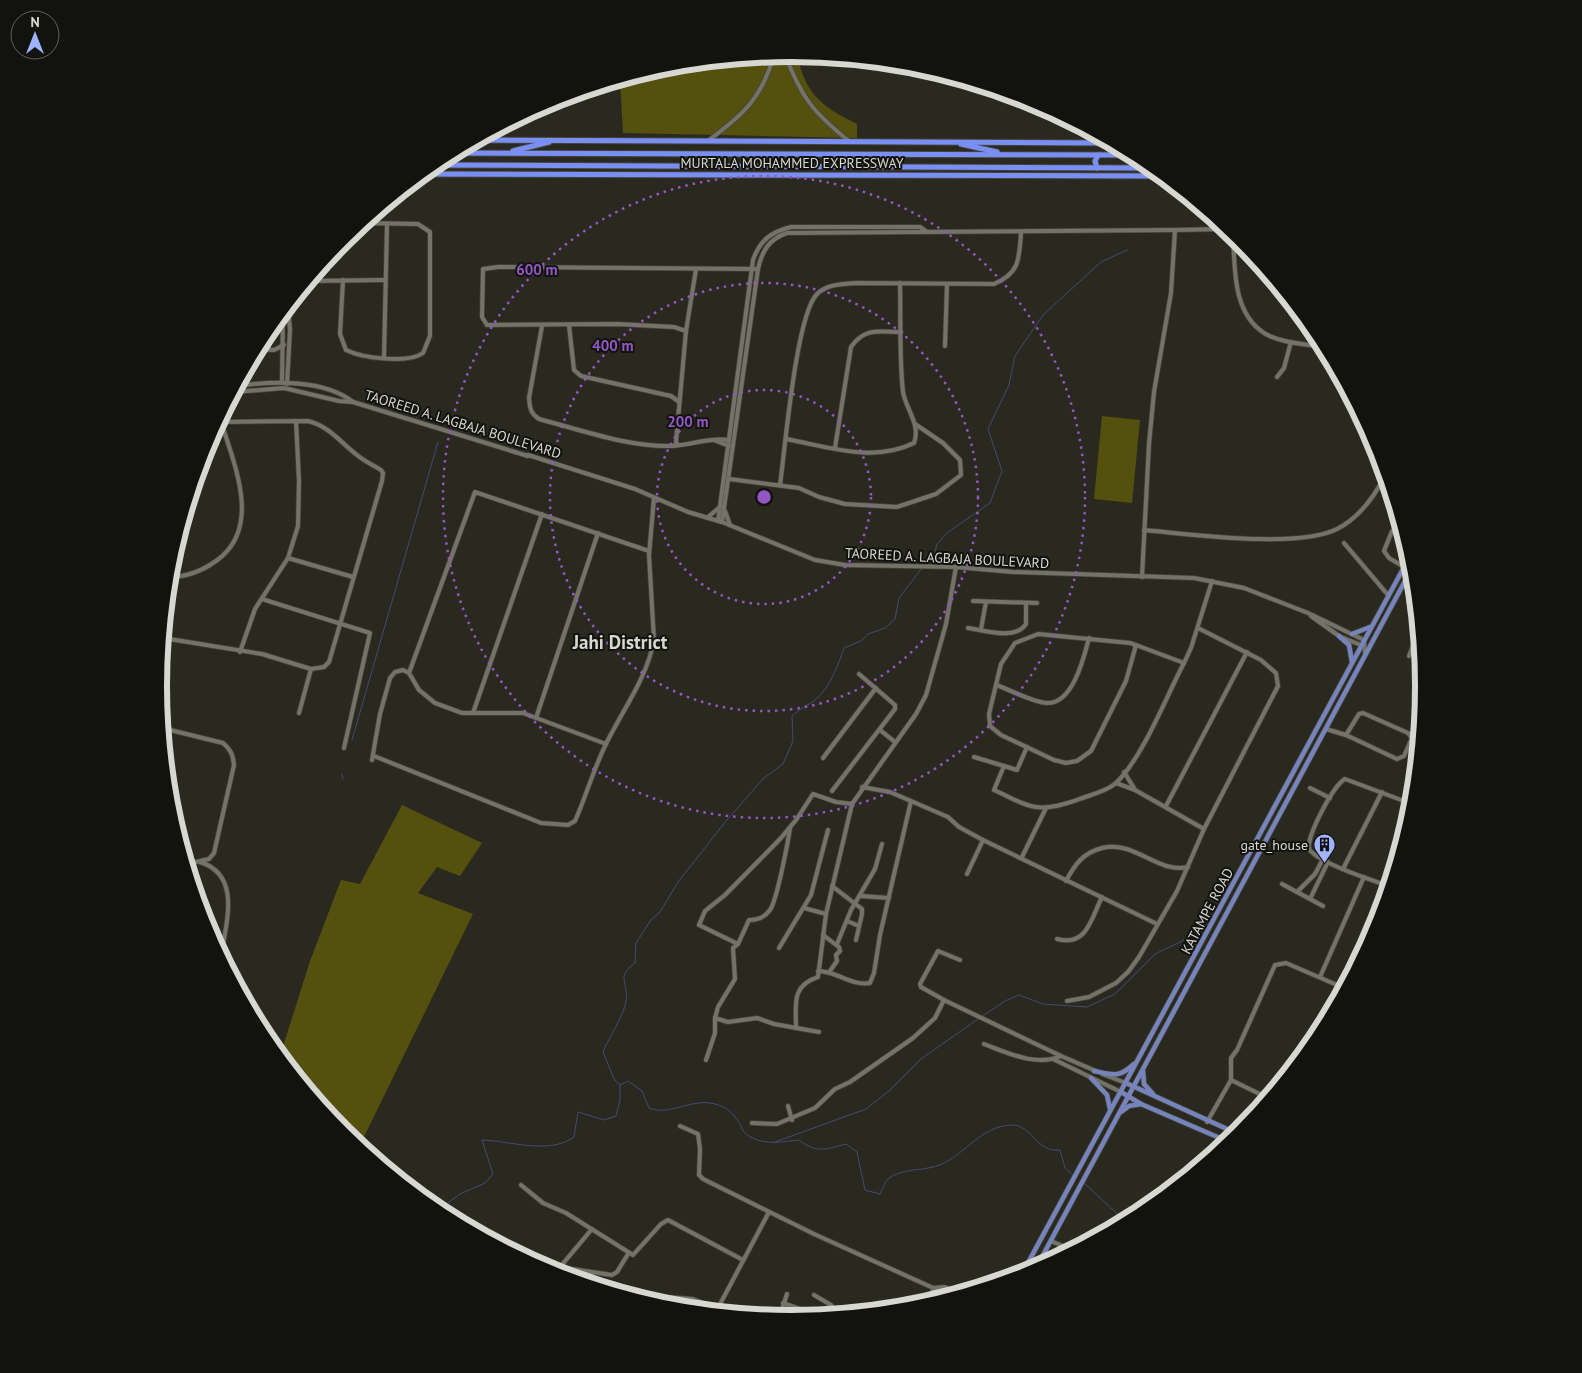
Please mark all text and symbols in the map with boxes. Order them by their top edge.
north arrow [10,10,60,60]
text: N [30,13,40,31]
street label: MURTALA MOHAMMED EXPRESSWAY [680,154,904,172]
text: 600 m [516,260,558,279]
text: 400 m [592,336,634,355]
street label: TAOREED A. LAGBAJA BOULEVARD [363,386,563,462]
text: 200 m [667,412,709,431]
centre of rings [755,488,773,506]
street label: TAOREED A. LAGBAJA BOULEVARD [844,544,1050,572]
district label: Jahi District [572,630,668,654]
building icon: gate_house [1312,833,1336,864]
place label: gate_house [1240,836,1308,854]
street label: KATAMPE ROAD [1177,865,1237,957]

